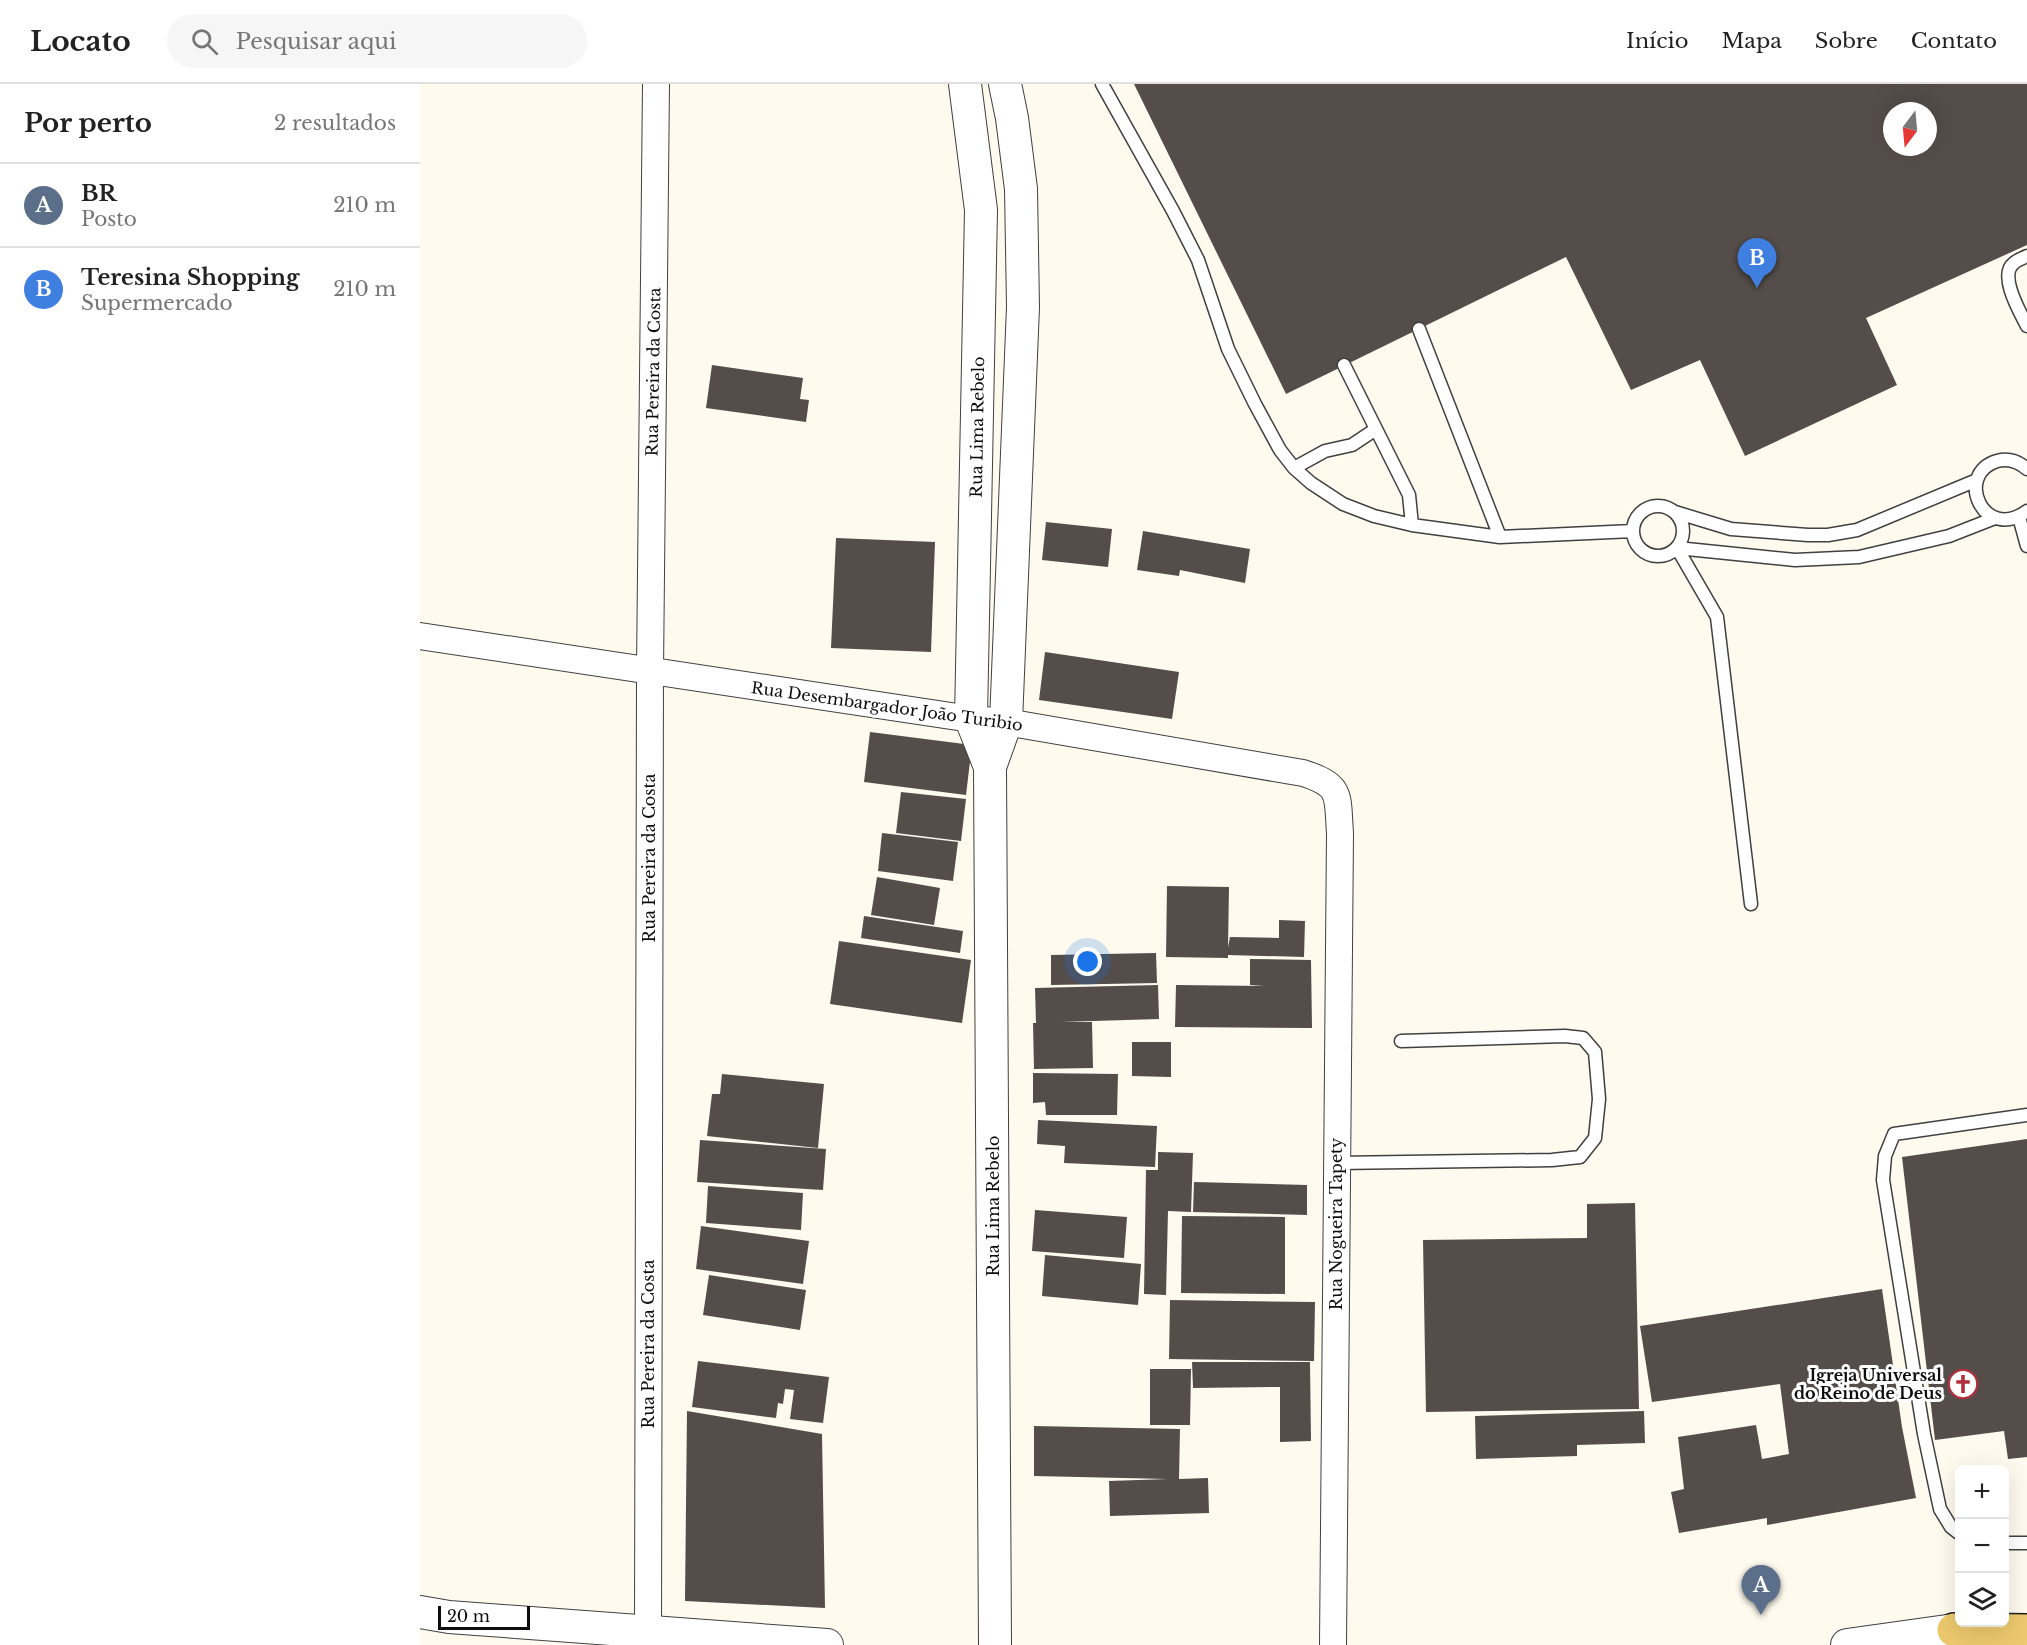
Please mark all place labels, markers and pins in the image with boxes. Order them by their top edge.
pin: B [1738,238,1776,288]
place label: Igreja Universal do Reino de Deus [1794,1365,1942,1403]
church icon: Igreja Universal do Reino de Deus [1947,1368,1979,1400]
pin: A [1742,1566,1780,1615]

